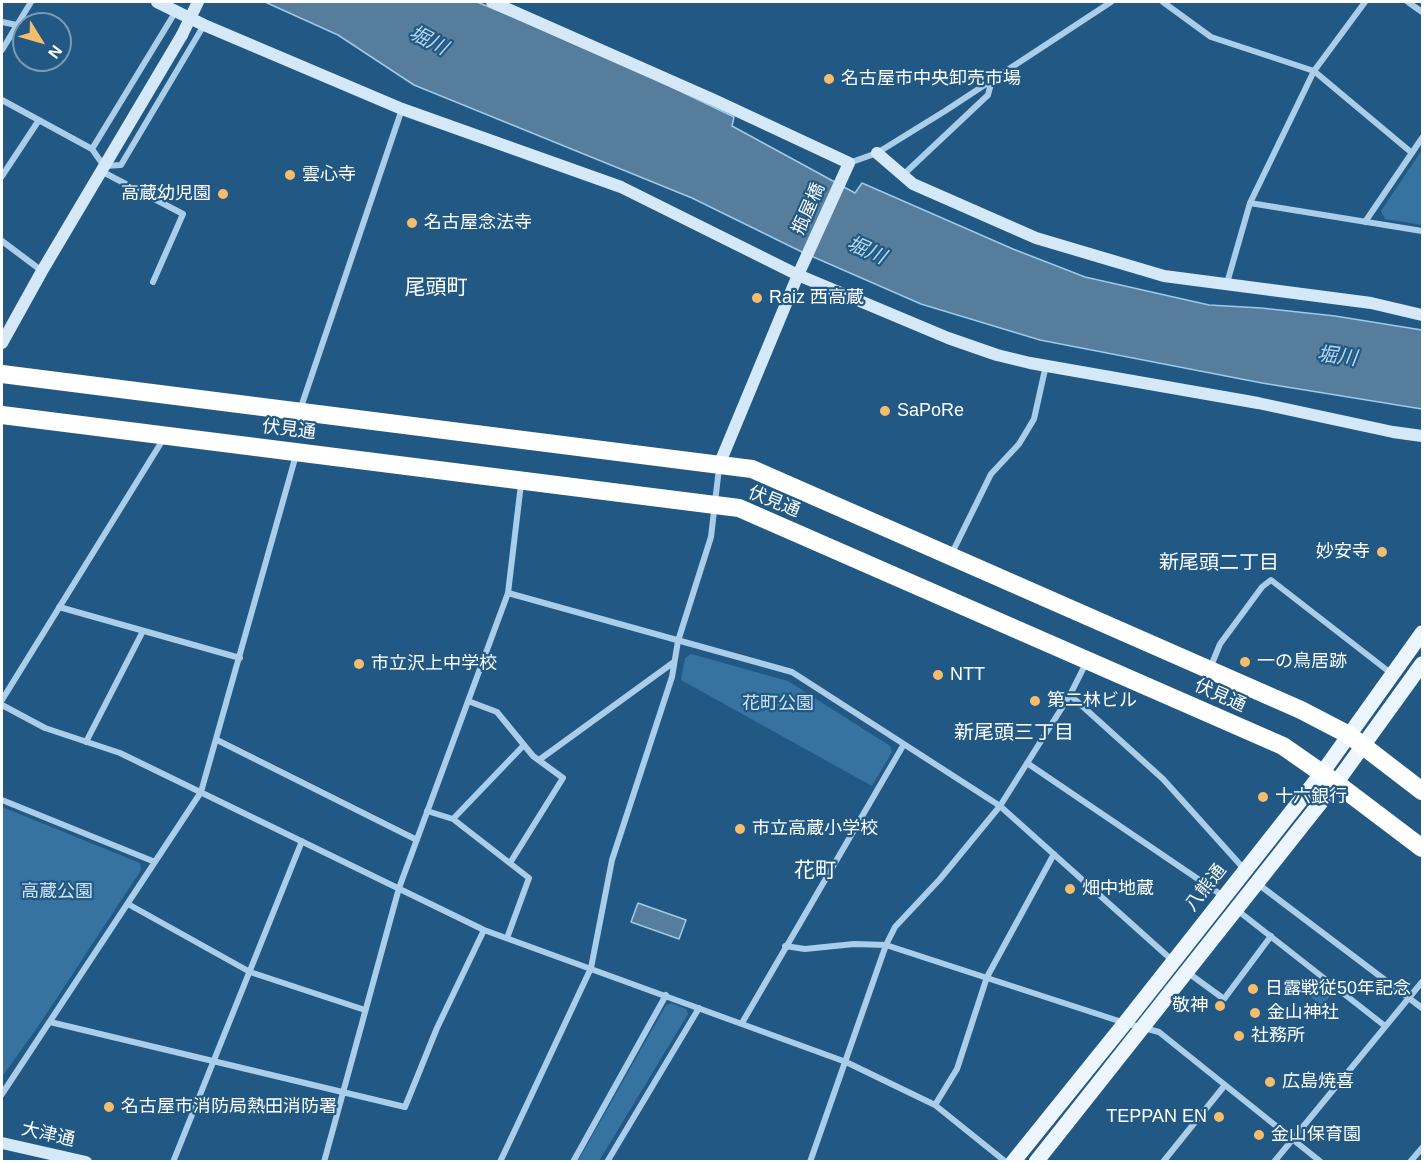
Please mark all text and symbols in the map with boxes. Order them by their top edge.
north arrow [12,12,72,72]
water label: 堀川 [405,21,451,61]
text: N [45,42,65,62]
place label: 名古屋市中央卸売市場 [841,68,1021,90]
marker: 名古屋市中央卸売市場 [822,72,836,86]
place label: 雲心寺 [302,164,356,186]
marker: 雲心寺 [283,168,297,182]
street label: 瓶屋橋 [788,180,830,238]
place label: 高蔵幼児園 [121,183,211,205]
marker: 高蔵幼児園 [216,187,230,201]
place label: 名古屋念法寺 [424,212,532,234]
marker: 名古屋念法寺 [405,216,419,230]
water label: 堀川 [843,232,889,270]
district label: 尾頭町 [405,275,467,301]
place label: Raiz 西高蔵 [769,287,864,309]
marker: Raiz 西高蔵 [750,291,764,305]
water label: 堀川 [1316,343,1358,371]
place label: SaPoRe [897,400,964,422]
marker: SaPoRe [878,404,892,418]
street label: 伏見通 [261,416,317,444]
street label: 伏見通 [745,482,803,522]
place label: 妙安寺 [1316,541,1370,563]
marker: 妙安寺 [1375,545,1389,559]
district label: 新尾頭二丁目 [1159,551,1279,575]
place label: 一の鳥居跡 [1257,651,1347,673]
place label: 市立沢上中学校 [371,653,497,675]
marker: 一の鳥居跡 [1238,655,1252,669]
marker: 市立沢上中学校 [352,657,366,671]
place label: NTT [950,664,985,686]
marker: NTT [931,668,945,682]
street label: 伏見通 [1191,675,1249,717]
place label: 第二林ビル [1047,690,1137,712]
park label: 花町公園 [742,693,814,715]
marker: 第二林ビル [1028,694,1042,708]
district label: 新尾頭三丁目 [954,721,1074,745]
place label: 十六銀行 [1275,786,1347,808]
marker: 十六銀行 [1256,790,1270,804]
place label: 市立高蔵小学校 [752,818,878,840]
marker: 市立高蔵小学校 [733,822,747,836]
district label: 花町 [794,858,836,884]
street label: 八熊通 [1181,860,1231,916]
place label: 畑中地蔵 [1082,878,1154,900]
park label: 高蔵公園 [21,881,93,903]
marker: 畑中地蔵 [1063,882,1077,896]
place label: 日露戦従50年記念 [1265,978,1411,1000]
marker: 日露戦従50年記念 [1246,982,1260,996]
place label: 敬神 [1172,995,1208,1017]
marker: 敬神 [1213,999,1227,1013]
place label: 金山神社 [1267,1002,1339,1024]
marker: 金山神社 [1248,1006,1262,1020]
place label: 社務所 [1251,1025,1305,1047]
marker: 社務所 [1232,1029,1246,1043]
place label: 広島焼喜 [1282,1071,1354,1093]
marker: 広島焼喜 [1263,1075,1277,1089]
place label: 名古屋市消防局熱田消防署 [121,1096,337,1118]
marker: 名古屋市消防局熱田消防署 [102,1100,116,1114]
place label: TEPPAN EN [1106,1106,1207,1128]
marker: TEPPAN EN [1212,1110,1226,1124]
street label: 大津通 [19,1118,77,1152]
place label: 金山保育園 [1271,1124,1361,1146]
marker: 金山保育園 [1252,1128,1266,1142]

